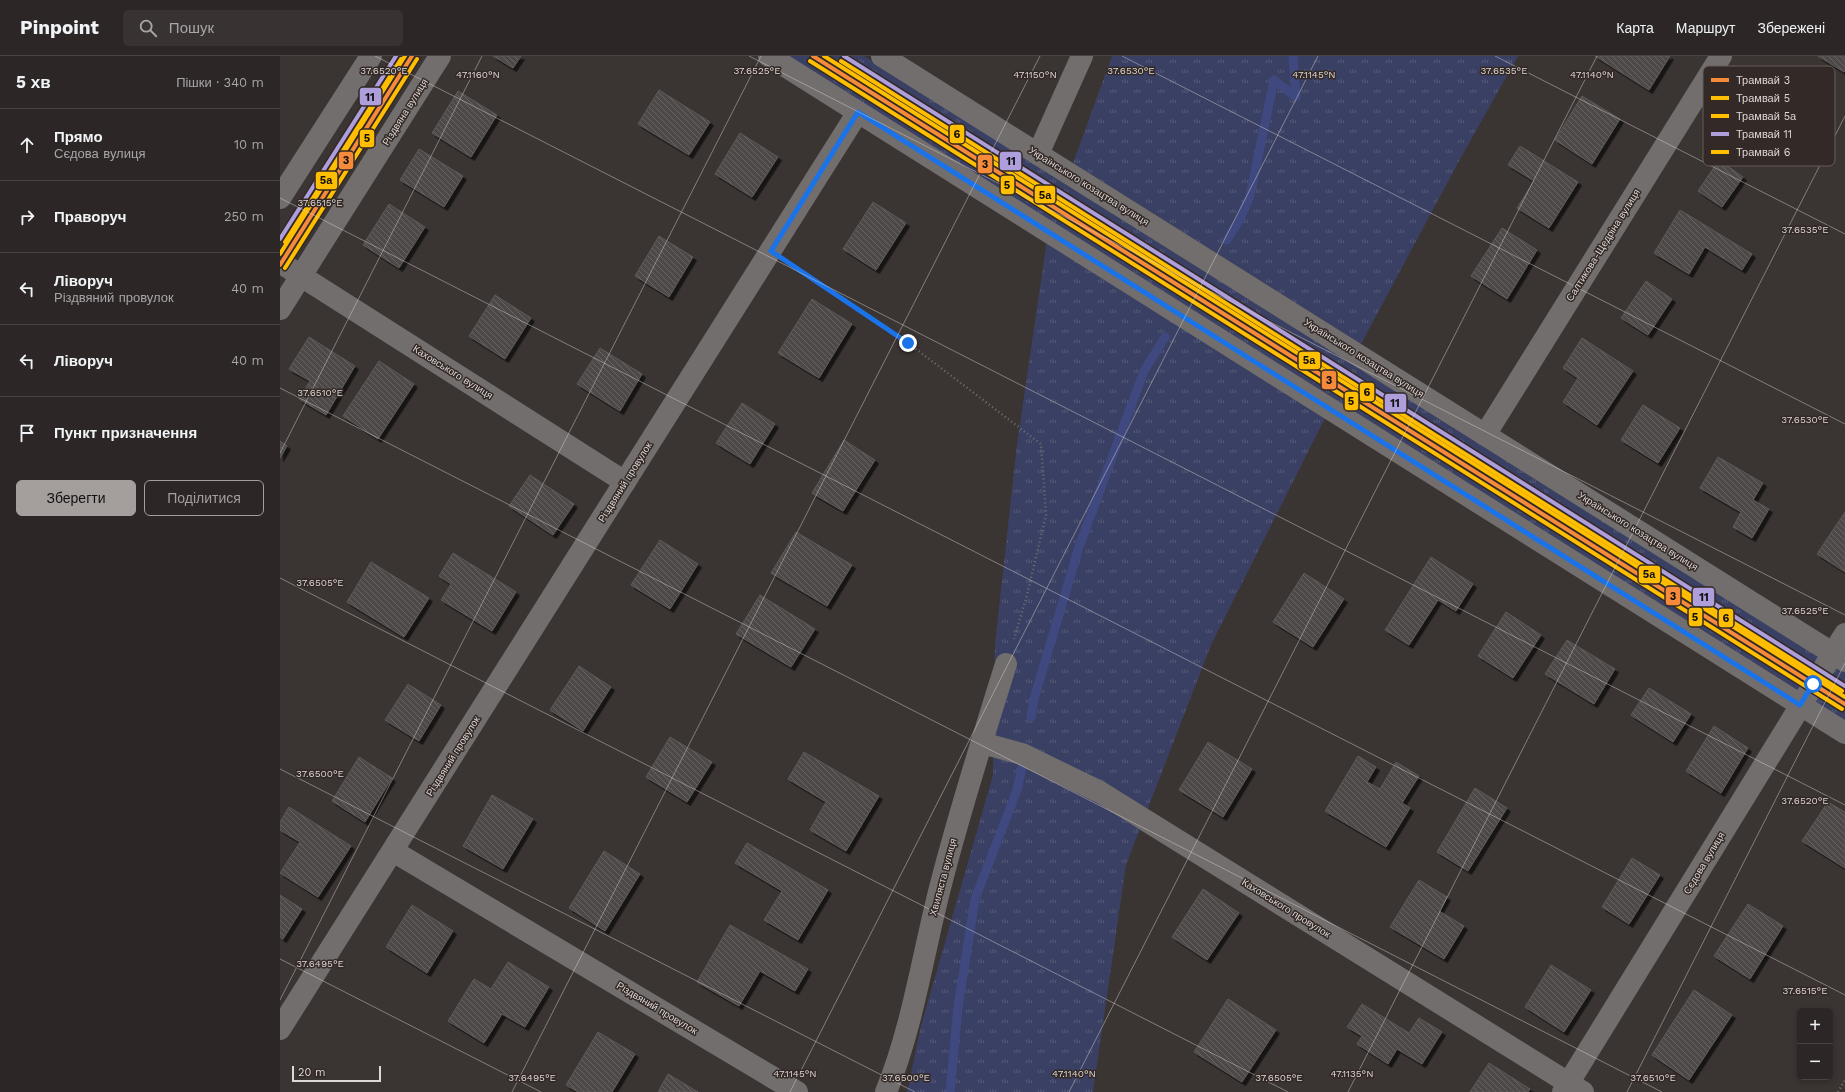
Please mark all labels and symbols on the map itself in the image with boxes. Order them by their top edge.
text: 37.6520°E [360,65,408,76]
text: 37.6525°E [733,65,781,76]
text: 37.6530°E [1107,65,1155,76]
text: 37.6535°E [1480,65,1528,76]
legend [1703,66,1835,166]
text: 47.1160°N [456,69,500,80]
text: 47.1150°N [1013,69,1057,80]
text: 47.1145°N [1292,69,1336,80]
text: 47.1140°N [1570,69,1614,80]
text: Трамвай 3 [1736,74,1790,87]
street label: Різдвяна вулиця [380,77,430,147]
line badge: 11 [359,87,382,106]
text: 11 [365,91,375,104]
text: Трамвай 5 [1736,92,1790,105]
text: Трамвай 5а [1736,110,1797,123]
line badge: 6 [949,124,965,144]
text: 6 [954,128,961,141]
text: Трамвай 11 [1736,128,1792,141]
line badge: 5 [359,129,375,148]
text: 5 [364,132,370,145]
street label: Українського козацтва вулиця [1027,144,1151,228]
text: Трамвай 6 [1736,146,1791,159]
line badge: 3 [338,151,354,170]
line badge: 11 [999,151,1022,171]
text: 3 [343,154,350,167]
line badge: 3 [977,154,993,174]
text: 11 [1006,155,1016,168]
text: 3 [982,158,989,171]
line badge: 5а [315,171,338,190]
text: 5а [320,174,333,187]
line badge: 5 [1000,175,1015,195]
text: 5 [1004,179,1010,192]
line badge: 5а [1034,185,1056,204]
street label: Салтикова-Щедріна вулиця [1564,187,1642,303]
text: 5а [1039,189,1052,202]
text: 37.6515°E [297,197,343,208]
text: 37.6535°E [1781,224,1829,235]
street label: Українського козацтва вулиця [1302,316,1426,400]
route end [899,334,917,352]
street label: Каховського вулиця [411,343,495,401]
line badge: 5а [1298,351,1321,370]
text: 5а [1303,354,1316,367]
line badge: 3 [1321,370,1337,390]
text: 3 [1326,374,1333,387]
line badge: 6 [1359,382,1375,402]
text: 6 [1364,386,1371,399]
text: 37.6510°E [297,387,343,398]
line badge: 5 [1344,391,1359,411]
line badge: 11 [1384,393,1407,413]
text: 5 [1348,395,1354,408]
text: 11 [1390,397,1400,410]
text: 37.6530°E [1781,414,1829,425]
street label: Різдвяний провулок [596,440,654,524]
street label: Українського козацтва вулиця [1576,489,1700,573]
line badge: 5а [1638,565,1661,584]
text: 5а [1643,568,1656,581]
text: 37.6505°E [296,577,344,588]
line badge: 3 [1665,586,1681,606]
line badge: 11 [1692,587,1715,607]
text: 3 [1670,590,1677,603]
text: 11 [1699,591,1709,604]
text: 37.6525°E [1781,605,1829,616]
line badge: 5 [1688,607,1703,627]
line badge: 6 [1718,608,1734,628]
text: 5 [1692,611,1698,624]
text: 6 [1723,612,1730,625]
route start [1804,675,1822,693]
street label: Різдвяний провулок [424,714,482,798]
text: 37.6500°E [296,768,344,779]
text: 37.6520°E [1781,795,1829,806]
street label: Сєдова вулиця [1681,830,1727,896]
street label: Хвиляста вулиця [927,837,959,917]
street label: Каховського провулок [1240,876,1333,940]
text: 37.6495°E [296,958,344,969]
street label: Різдвяний провулок [615,980,700,1037]
text: 37.6515°E [1782,985,1828,996]
scale bar [292,1064,381,1083]
text: 47.1145°N [773,1068,817,1079]
text: 47.1140°N [1052,1068,1096,1079]
text: 47.1135°N [1330,1068,1374,1079]
text: 37.6495°E [508,1072,556,1083]
text: 37.6500°E [882,1072,930,1083]
text: 37.6505°E [1255,1072,1303,1083]
text: 37.6510°E [1630,1072,1676,1083]

